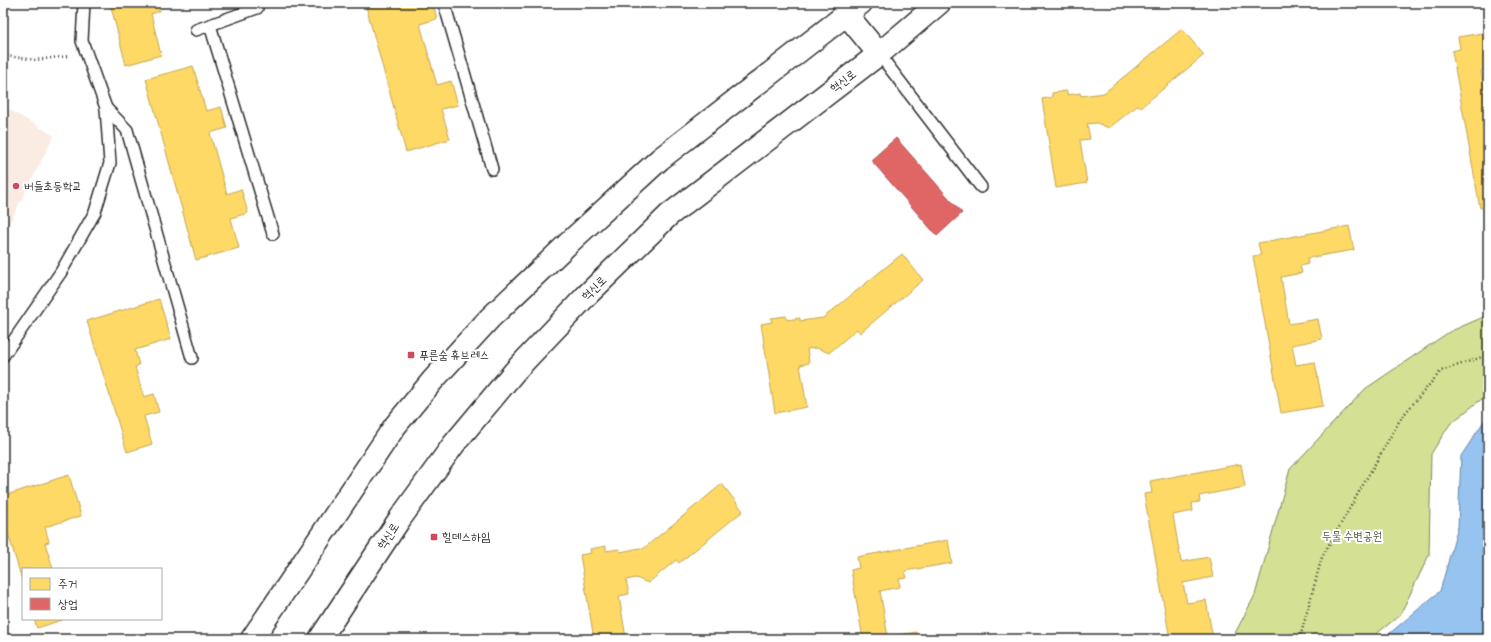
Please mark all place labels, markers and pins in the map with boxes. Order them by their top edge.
place label: 버들초등학교 [24,179,82,194]
marker: 버들초등학교 [11,181,21,191]
place label: 푸른숨 휴브레스 [419,348,489,363]
marker: 푸른숨 휴브레스 [406,350,416,360]
place label: 힐데스하임 [442,530,491,545]
marker: 힐데스하임 [429,532,439,542]

